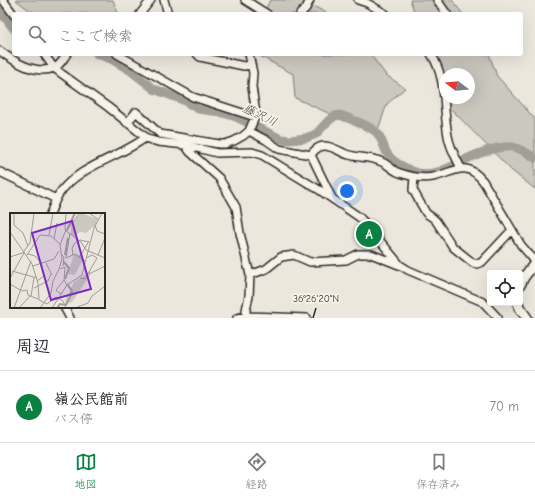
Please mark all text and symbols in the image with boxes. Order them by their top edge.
search box [12,12,523,56]
icon: search [26,23,48,45]
text: ここで検索 [58,27,133,45]
north arrow [439,68,475,104]
water label: 藤沢川 [241,101,279,129]
your location [337,181,357,201]
inset map [10,213,105,308]
pin: A [356,219,382,249]
map controls [487,270,523,306]
button: locate [487,270,523,306]
text: 36°26'20"N [293,293,339,305]
text: 周辺 [16,337,50,356]
text: 嶺公民館前 [54,390,129,408]
text: A [25,399,33,414]
text: 70 m [490,399,519,414]
text: バス停 [54,411,93,426]
tab: 地図 [75,451,97,491]
tab: 経路 [246,451,268,491]
tab: 保存済み [417,451,461,491]

